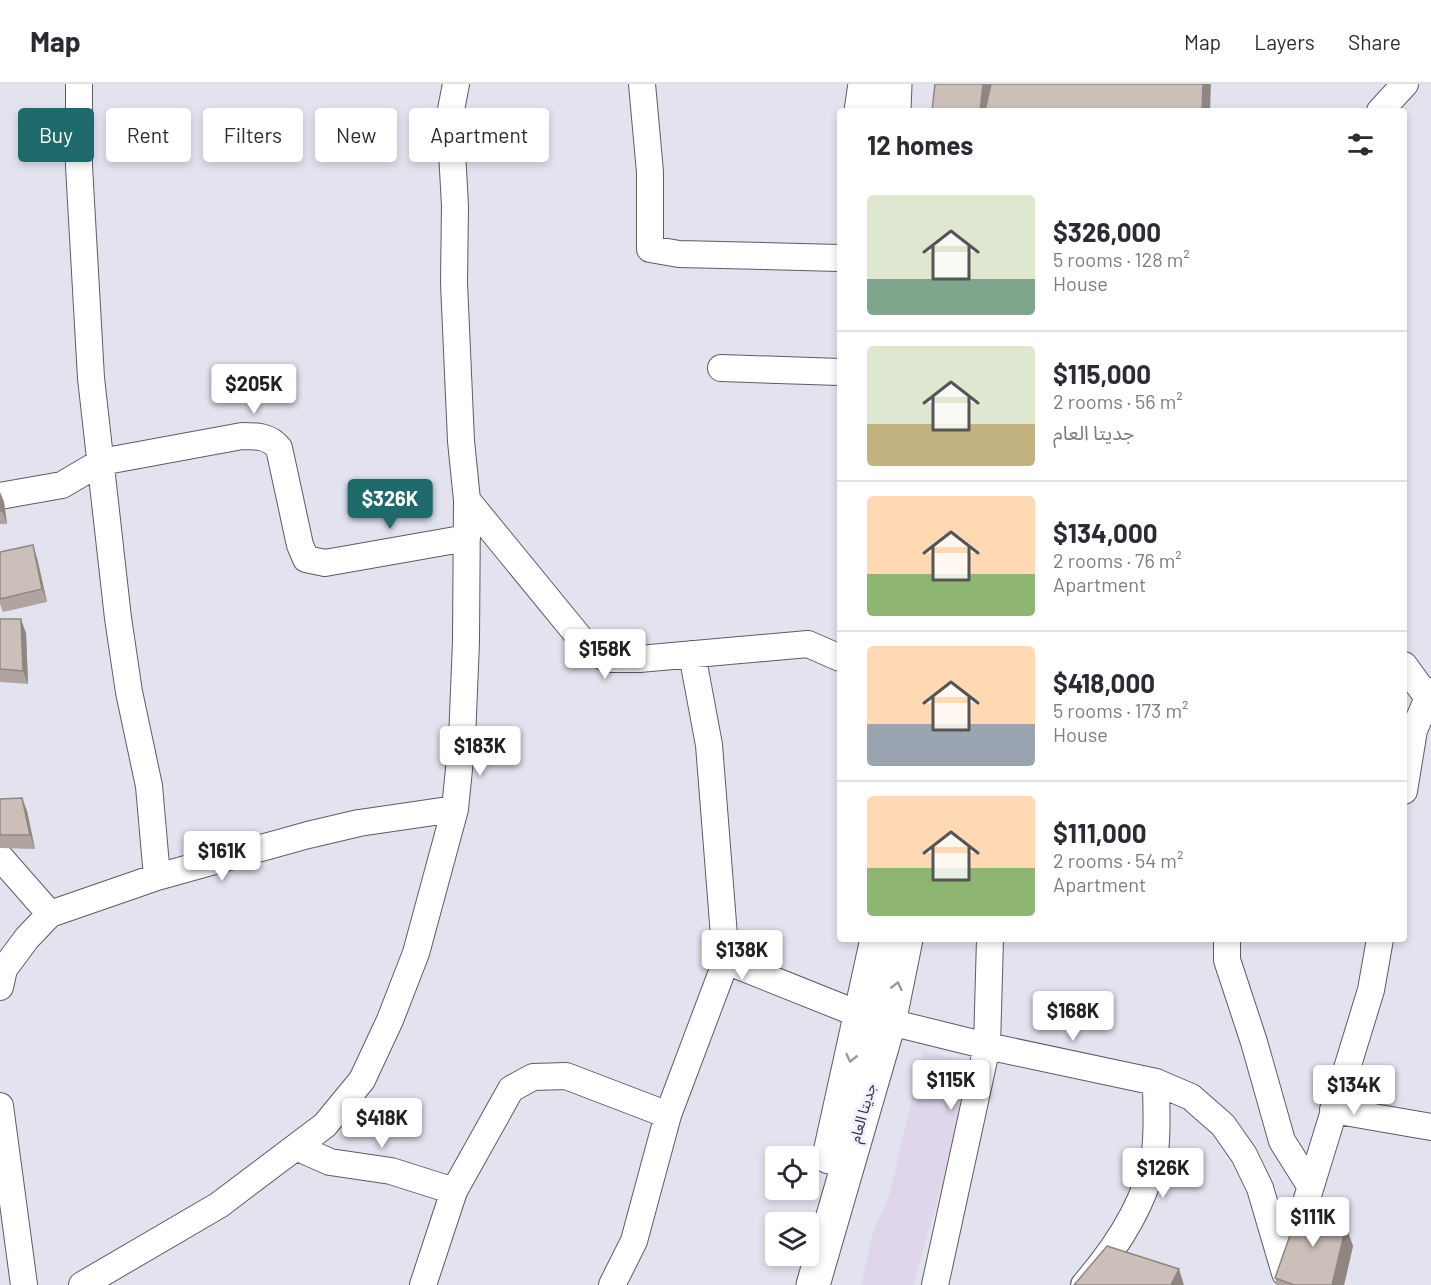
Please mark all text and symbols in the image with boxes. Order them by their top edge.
text: Map [30,24,81,58]
text: Map [1184,29,1221,54]
text: Layers [1254,29,1315,54]
text: Share [1348,29,1401,54]
chip: Buy [18,108,94,162]
chip: Rent [106,108,191,162]
chip: Filters [203,108,303,162]
chip: New [315,108,397,162]
chip: Apartment [409,108,549,162]
icon: filters [1344,128,1377,161]
text: 12 homes [867,129,973,160]
text: $326,000 [1053,216,1161,247]
icon: home [915,219,987,291]
text: 5 rooms · 128 m² [1053,247,1190,271]
text: House [1053,271,1108,295]
text: $115,000 [1053,358,1151,389]
pin: $205K [212,364,296,415]
icon: home [915,370,987,442]
text: $205K [225,371,283,395]
text: 2 rooms · 56 m² [1053,389,1183,413]
text: جديتا العام [1053,420,1135,444]
pin: $326K [348,479,432,530]
text: $326K [362,486,418,510]
text: $134,000 [1053,517,1158,548]
icon: home [915,520,987,592]
text: 2 rooms · 76 m² [1053,548,1182,572]
text: Apartment [1053,572,1146,596]
pin: $158K [563,629,647,680]
text: $158K [579,636,631,660]
text: $418,000 [1053,667,1155,698]
icon: home [915,670,987,742]
text: 5 rooms · 173 m² [1053,698,1188,722]
text: House [1053,722,1108,746]
pin: $183K [438,726,522,777]
text: $183K [454,733,506,757]
text: $111,000 [1053,817,1147,848]
icon: home [915,820,987,892]
pin: $161K [180,831,264,882]
text: $161K [198,838,246,862]
text: 2 rooms · 54 m² [1053,848,1183,872]
text: Apartment [1053,872,1146,896]
pin: $138K [700,930,784,981]
text: $138K [716,937,768,961]
one-way arrow [890,981,903,991]
pin: $168K [1031,991,1115,1042]
text: $168K [1047,998,1099,1022]
one-way arrow [846,1052,859,1062]
pin: $115K [909,1060,993,1111]
pin: $134K [1312,1065,1396,1116]
text: $115K [926,1067,976,1091]
text: $134K [1327,1072,1381,1096]
street label: جديتا العام [845,1081,882,1145]
pin: $418K [340,1098,424,1149]
text: $418K [356,1105,408,1129]
map controls [765,1146,819,1266]
button: locate [765,1146,819,1200]
pin: $126K [1121,1148,1205,1199]
text: $126K [1137,1155,1189,1179]
pin: $111K [1271,1197,1355,1248]
text: $111K [1290,1204,1336,1228]
button: layers [765,1212,819,1266]

